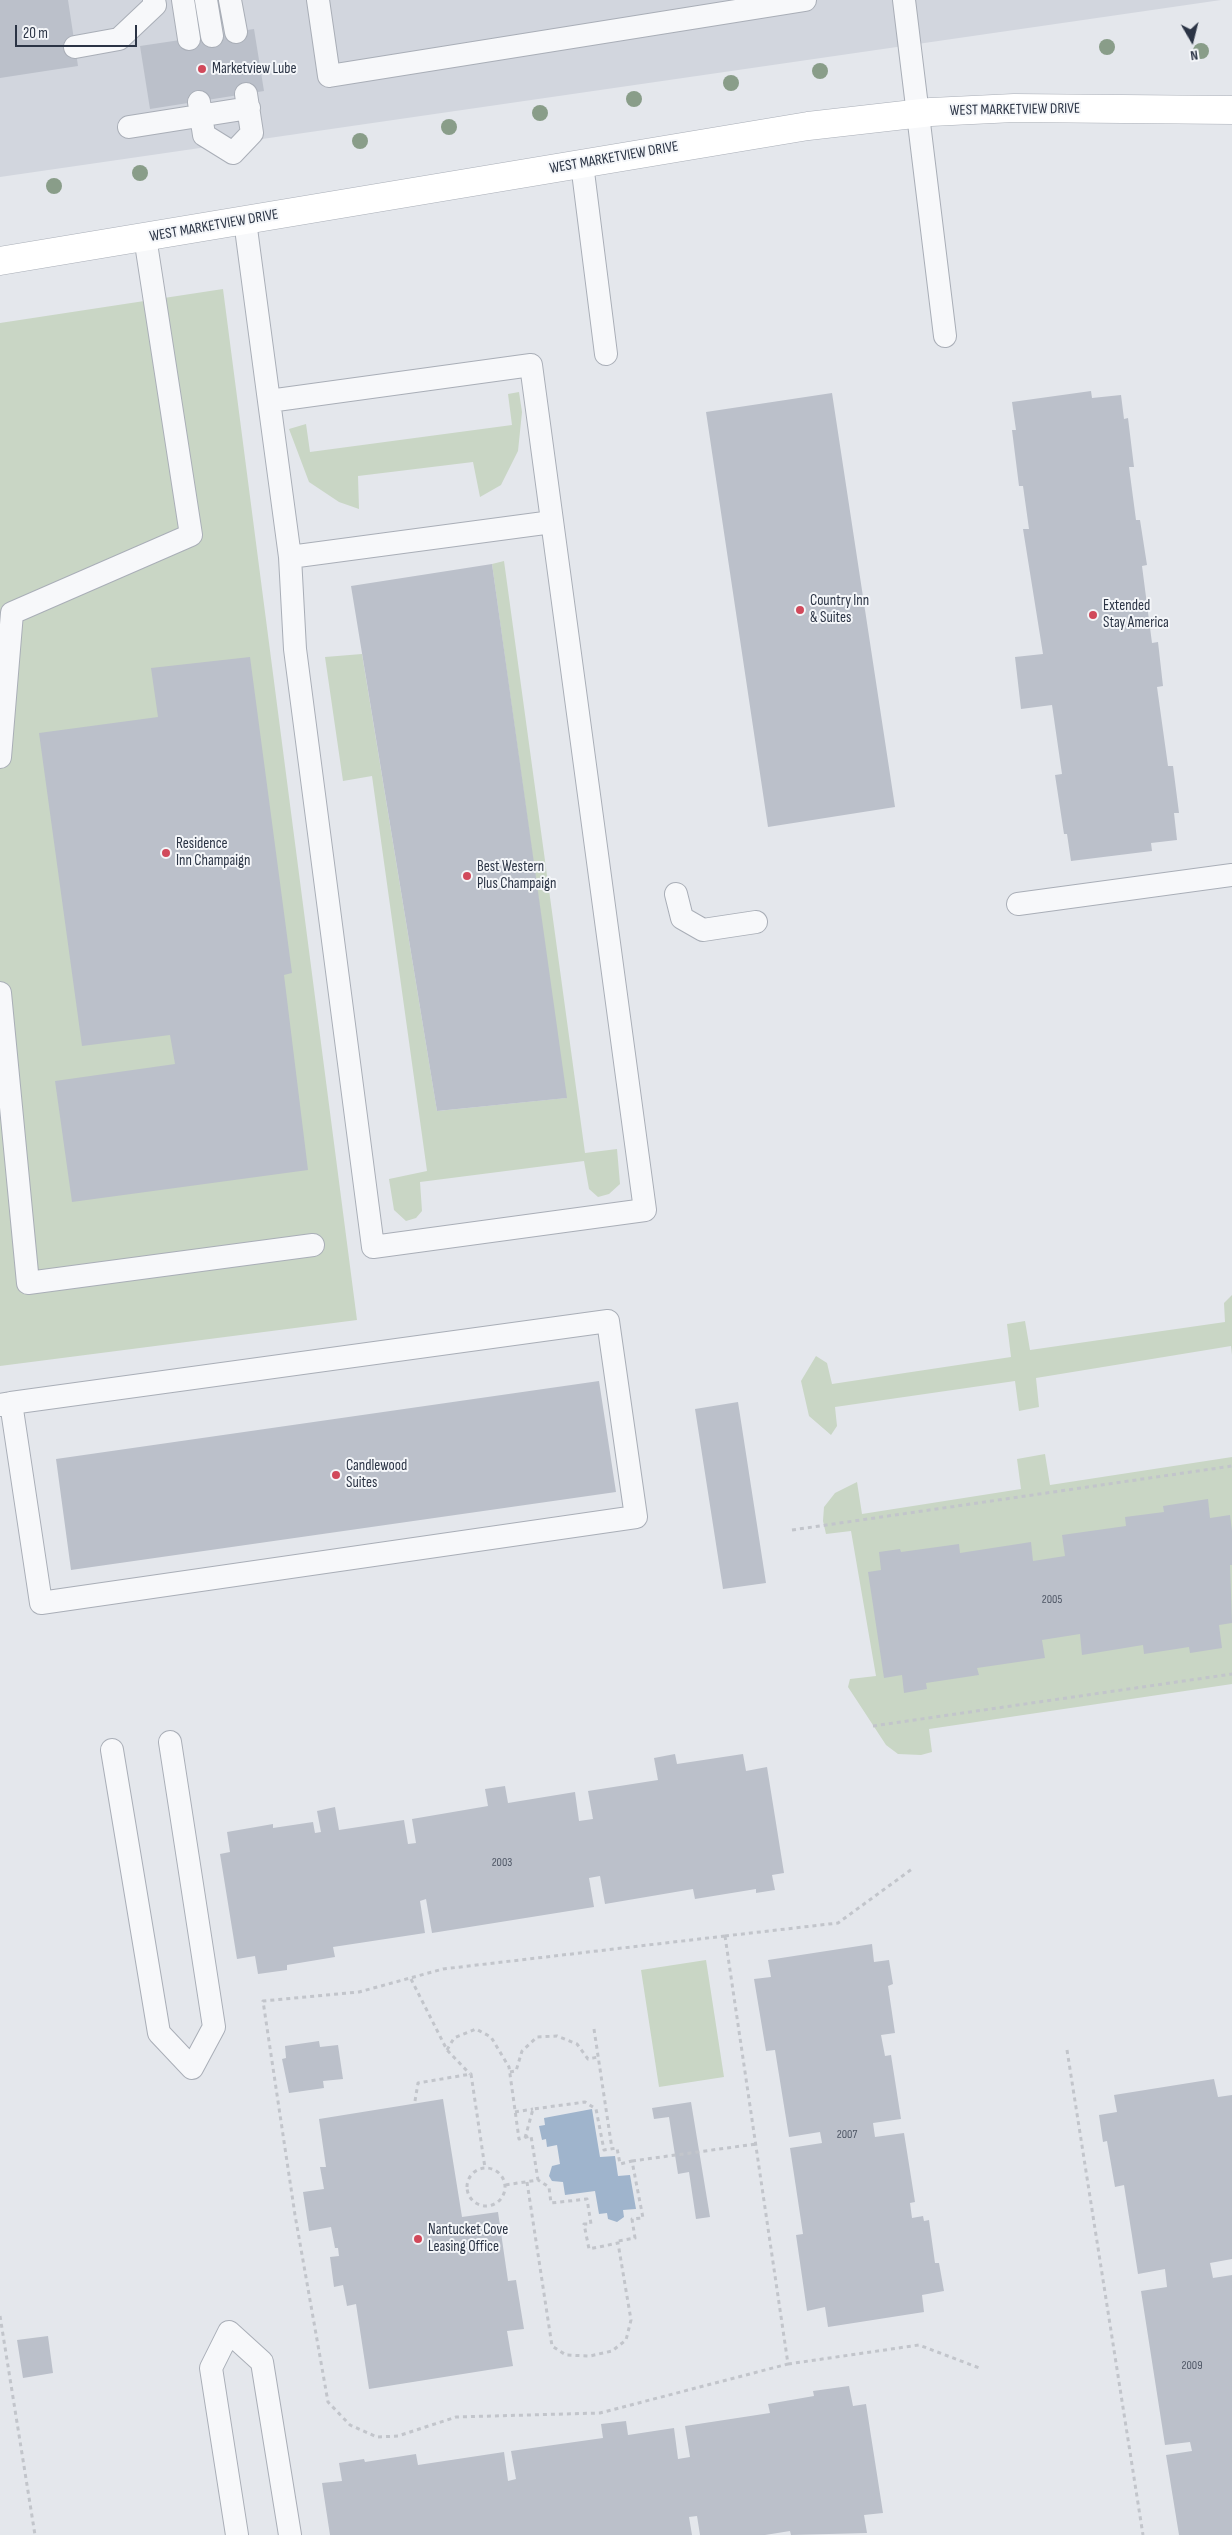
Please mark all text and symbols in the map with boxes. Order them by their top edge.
scale bar [18,15,140,47]
north arrow [1167,15,1217,65]
text: 20 m [23,24,48,43]
text: N [1189,46,1199,64]
place label: Marketview Lube [212,60,297,78]
marker: Marketview Lube [196,63,208,75]
street label: WEST MARKETVIEW DRIVE [950,100,1080,120]
street label: WEST MARKETVIEW DRIVE [548,138,680,178]
street label: WEST MARKETVIEW DRIVE [148,206,280,246]
place label: Country Inn & Suites [810,592,869,627]
place label: Extended Stay America [1103,597,1169,632]
marker: Country Inn & Suites [794,604,806,616]
marker: Extended Stay America [1087,609,1099,621]
place label: Residence Inn Champaign [176,835,251,870]
marker: Residence Inn Champaign [160,847,172,859]
place label: Best Western Plus Champaign [477,858,556,893]
marker: Best Western Plus Champaign [461,870,473,882]
place label: Candlewood Suites [346,1457,407,1492]
marker: Candlewood Suites [330,1469,342,1481]
house number: 2005 [1042,1593,1062,1607]
house number: 2003 [492,1856,512,1870]
house number: 2007 [837,2128,857,2142]
place label: Nantucket Cove Leasing Office [428,2221,508,2256]
marker: Nantucket Cove Leasing Office [412,2233,424,2245]
house number: 2009 [1182,2359,1202,2373]

